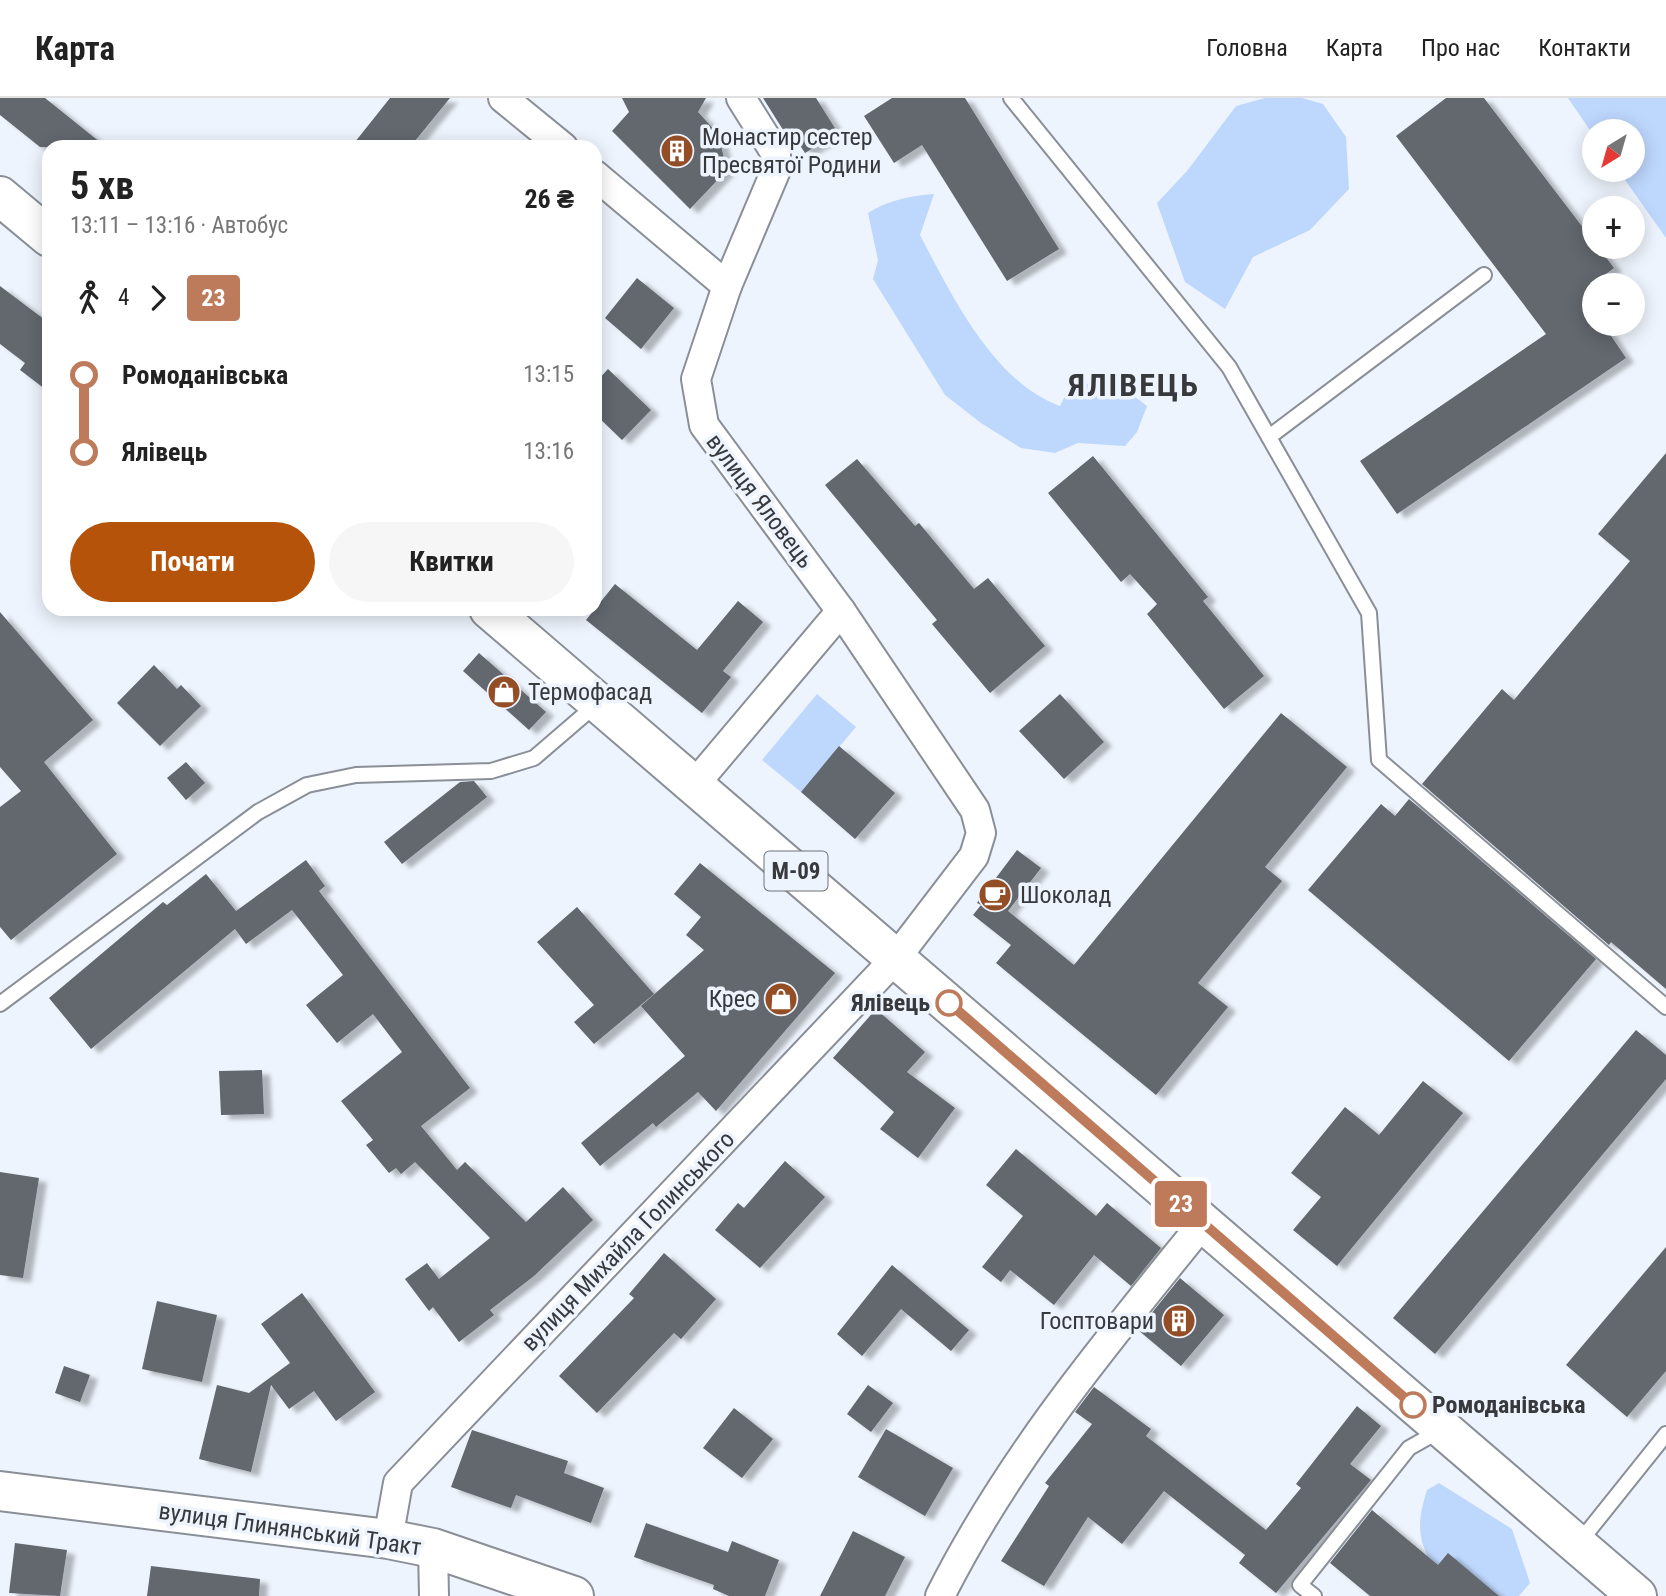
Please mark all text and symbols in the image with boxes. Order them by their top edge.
text: Карта [35,29,115,68]
text: Головна [1206,34,1288,62]
text: Карта [1326,34,1383,62]
text: Про нас [1421,34,1500,62]
text: Контакти [1538,34,1631,62]
north arrow [1582,119,1645,182]
map controls [1582,119,1645,336]
place label: Монастир сестер Пресвятої Родини [702,123,882,179]
building icon: Монастир сестер Пресвятої Родини [658,132,696,170]
text: 5 хв [70,164,134,208]
text: 26 ₴ [524,184,574,214]
button: + [1582,196,1645,259]
text: 13:11 – 13:16 · Автобус [70,212,288,239]
button: − [1582,273,1645,336]
icon: walk [70,279,108,317]
icon: forward [139,279,177,317]
text: 4 [118,284,129,311]
text: 23 [201,284,226,312]
text: Ромоданівська [122,360,288,390]
text: 13:15 [523,361,574,388]
district label: ЯЛІВЕЦЬ [1067,366,1200,404]
street label: вулиця Яловець [700,428,820,574]
text: Ялівець [122,437,207,467]
text: 13:16 [523,438,574,465]
button: Почати [70,522,315,602]
button: Квитки [329,522,574,602]
shop icon: Термофасад [485,673,523,711]
place label: Термофасад [528,678,652,706]
road number: М-09 [764,852,828,890]
cafe icon: Шоколад [976,876,1014,914]
place label: Шоколад [1020,881,1111,909]
shop icon: Крес [762,980,800,1018]
place label: Крес [709,985,756,1013]
place label: Ялівець [850,989,930,1017]
marker: Ялівець [936,990,962,1016]
street label: вулиця Михайла Голинського [516,1125,740,1357]
line badge: 23 [1150,1181,1212,1227]
text: 23 [1169,1190,1193,1218]
building icon: Госптовари [1160,1302,1198,1340]
place label: Госптовари [1040,1307,1154,1335]
place label: Ромоданівська [1432,1391,1586,1419]
marker: Ромоданівська [1400,1392,1426,1418]
street label: вулиця Глинянський Тракт [157,1497,423,1561]

